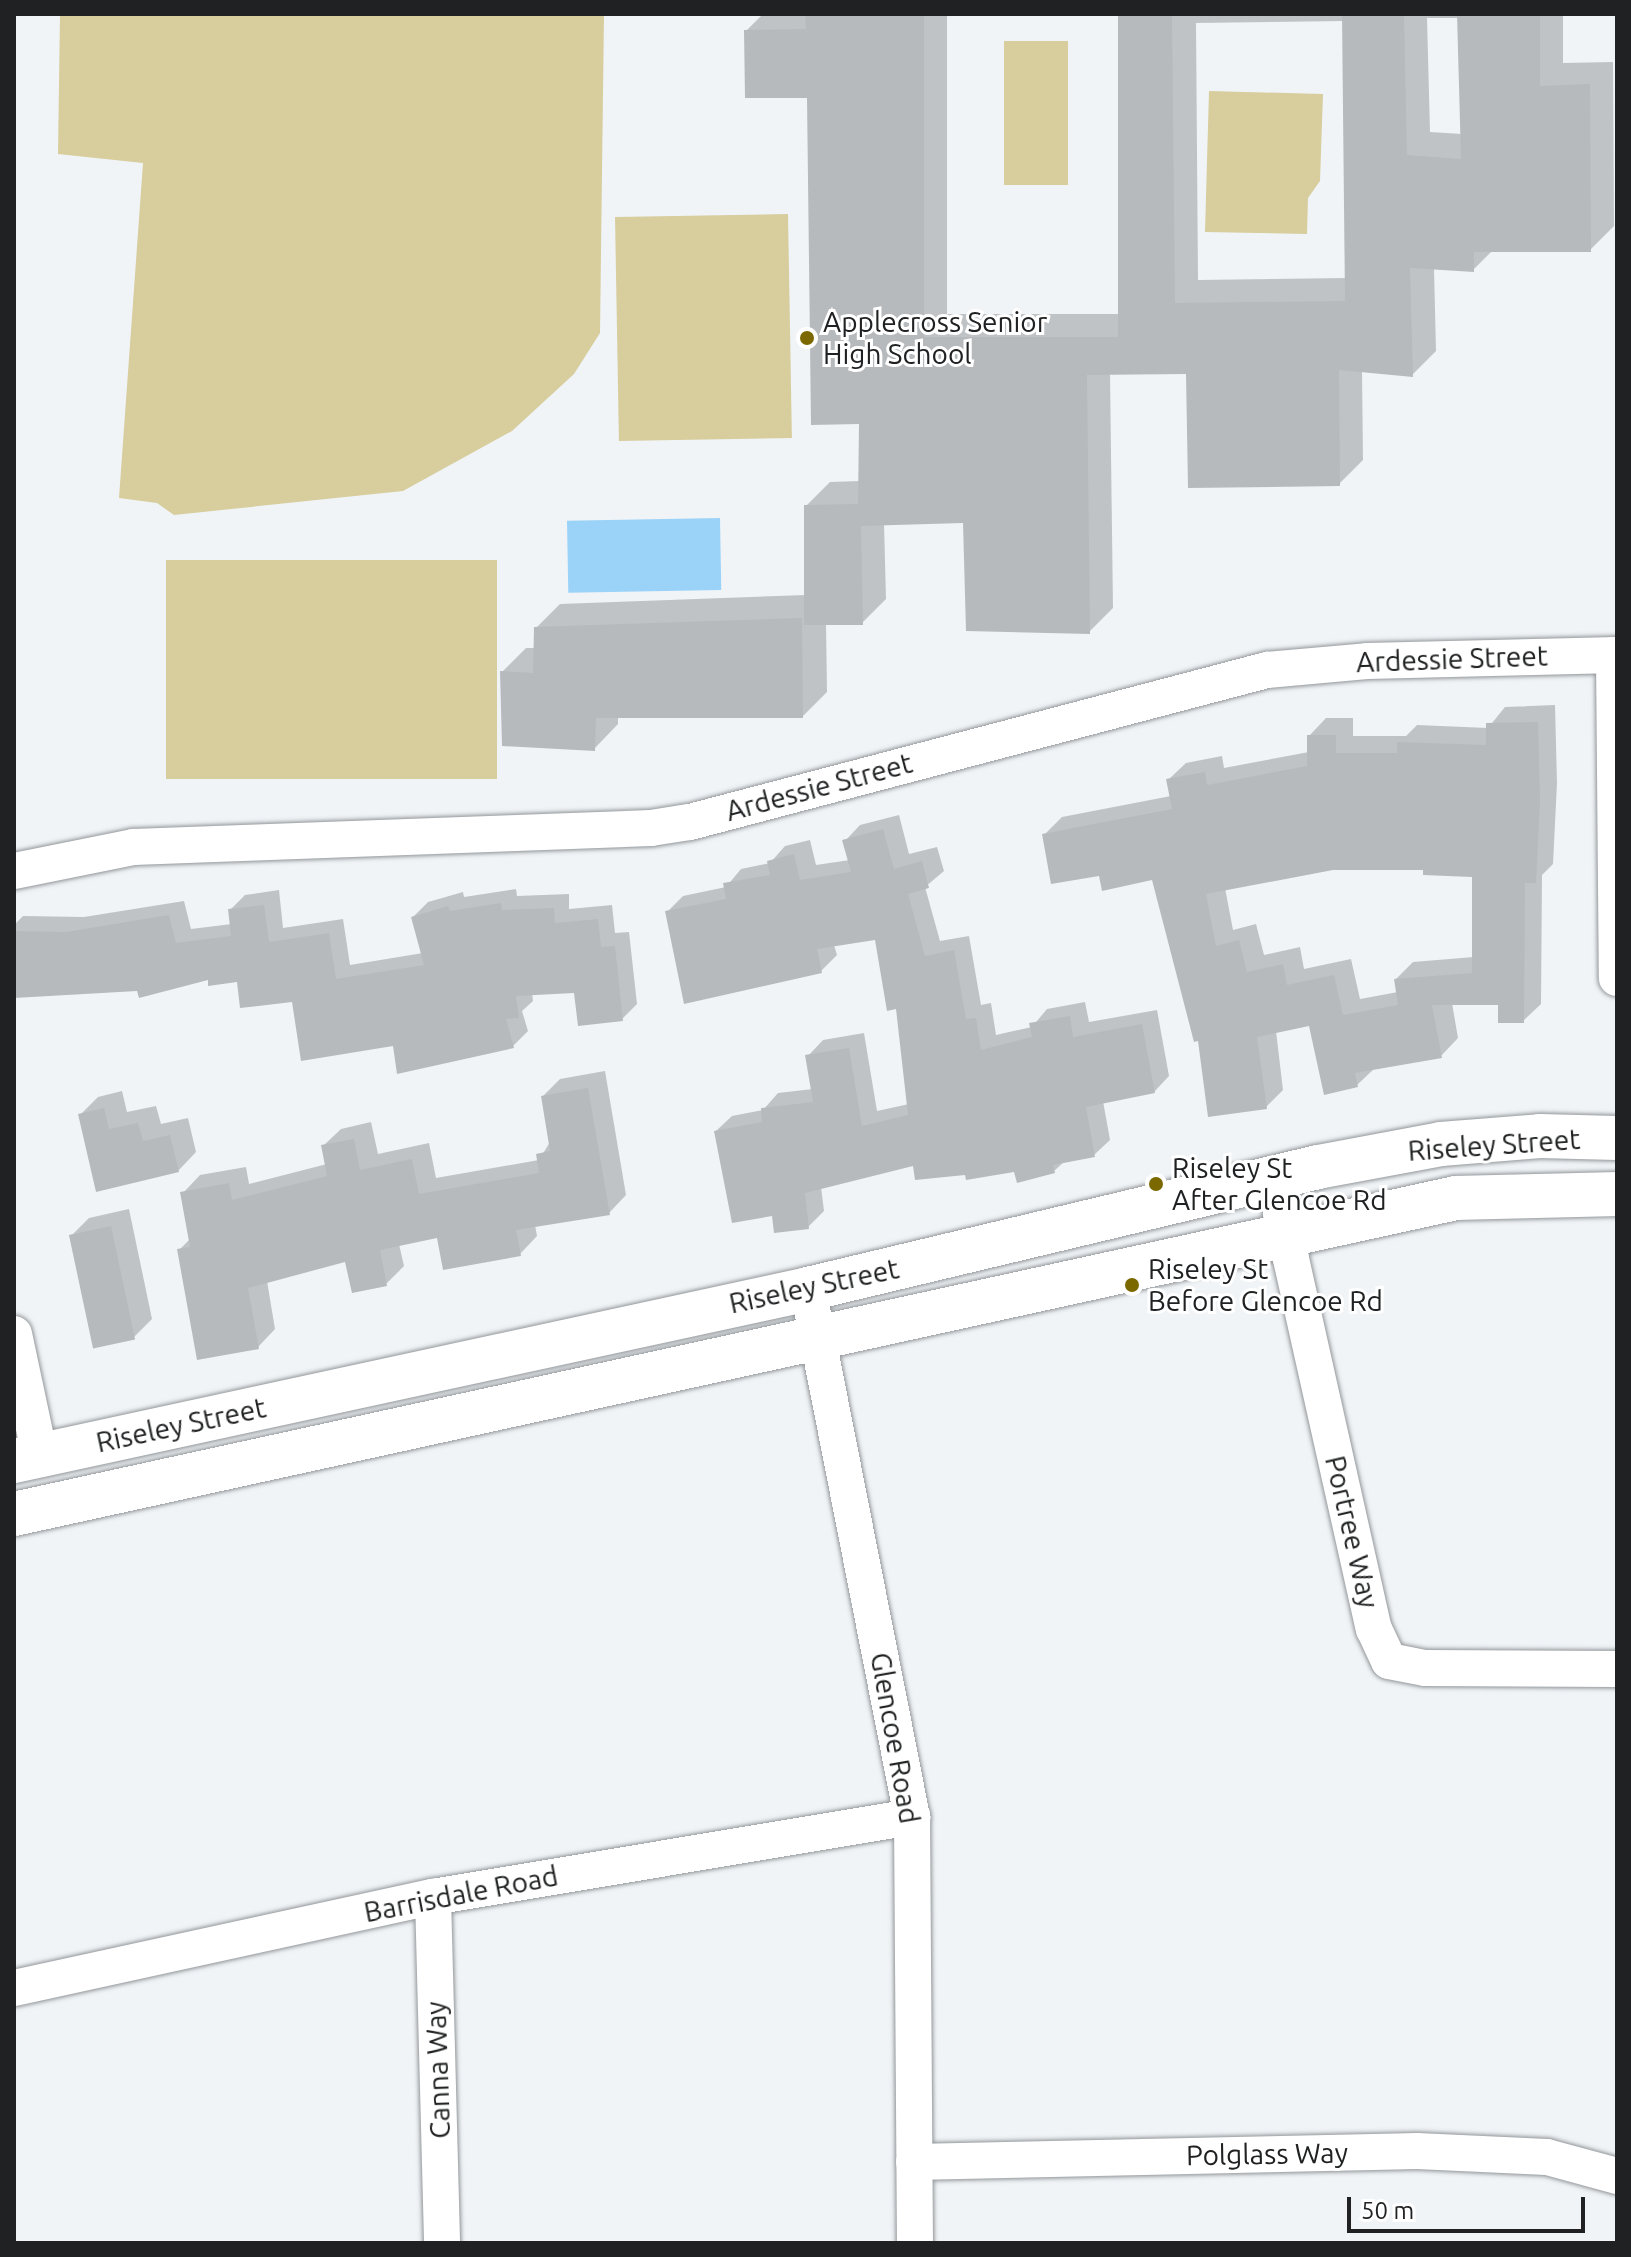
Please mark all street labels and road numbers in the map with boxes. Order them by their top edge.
street label: Ardessie Street [1356,639,1548,679]
street label: Ardessie Street [722,746,916,828]
street label: Riseley Street [1407,1122,1581,1168]
street label: Riseley Street [726,1252,902,1320]
street label: Riseley Street [93,1391,269,1459]
street label: Portree Way [1318,1452,1386,1612]
street label: Glencoe Road [863,1650,927,1826]
street label: Barrisdale Road [361,1859,561,1929]
street label: Canna Way [419,2001,457,2139]
street label: Polglass Way [1186,2136,1348,2172]

